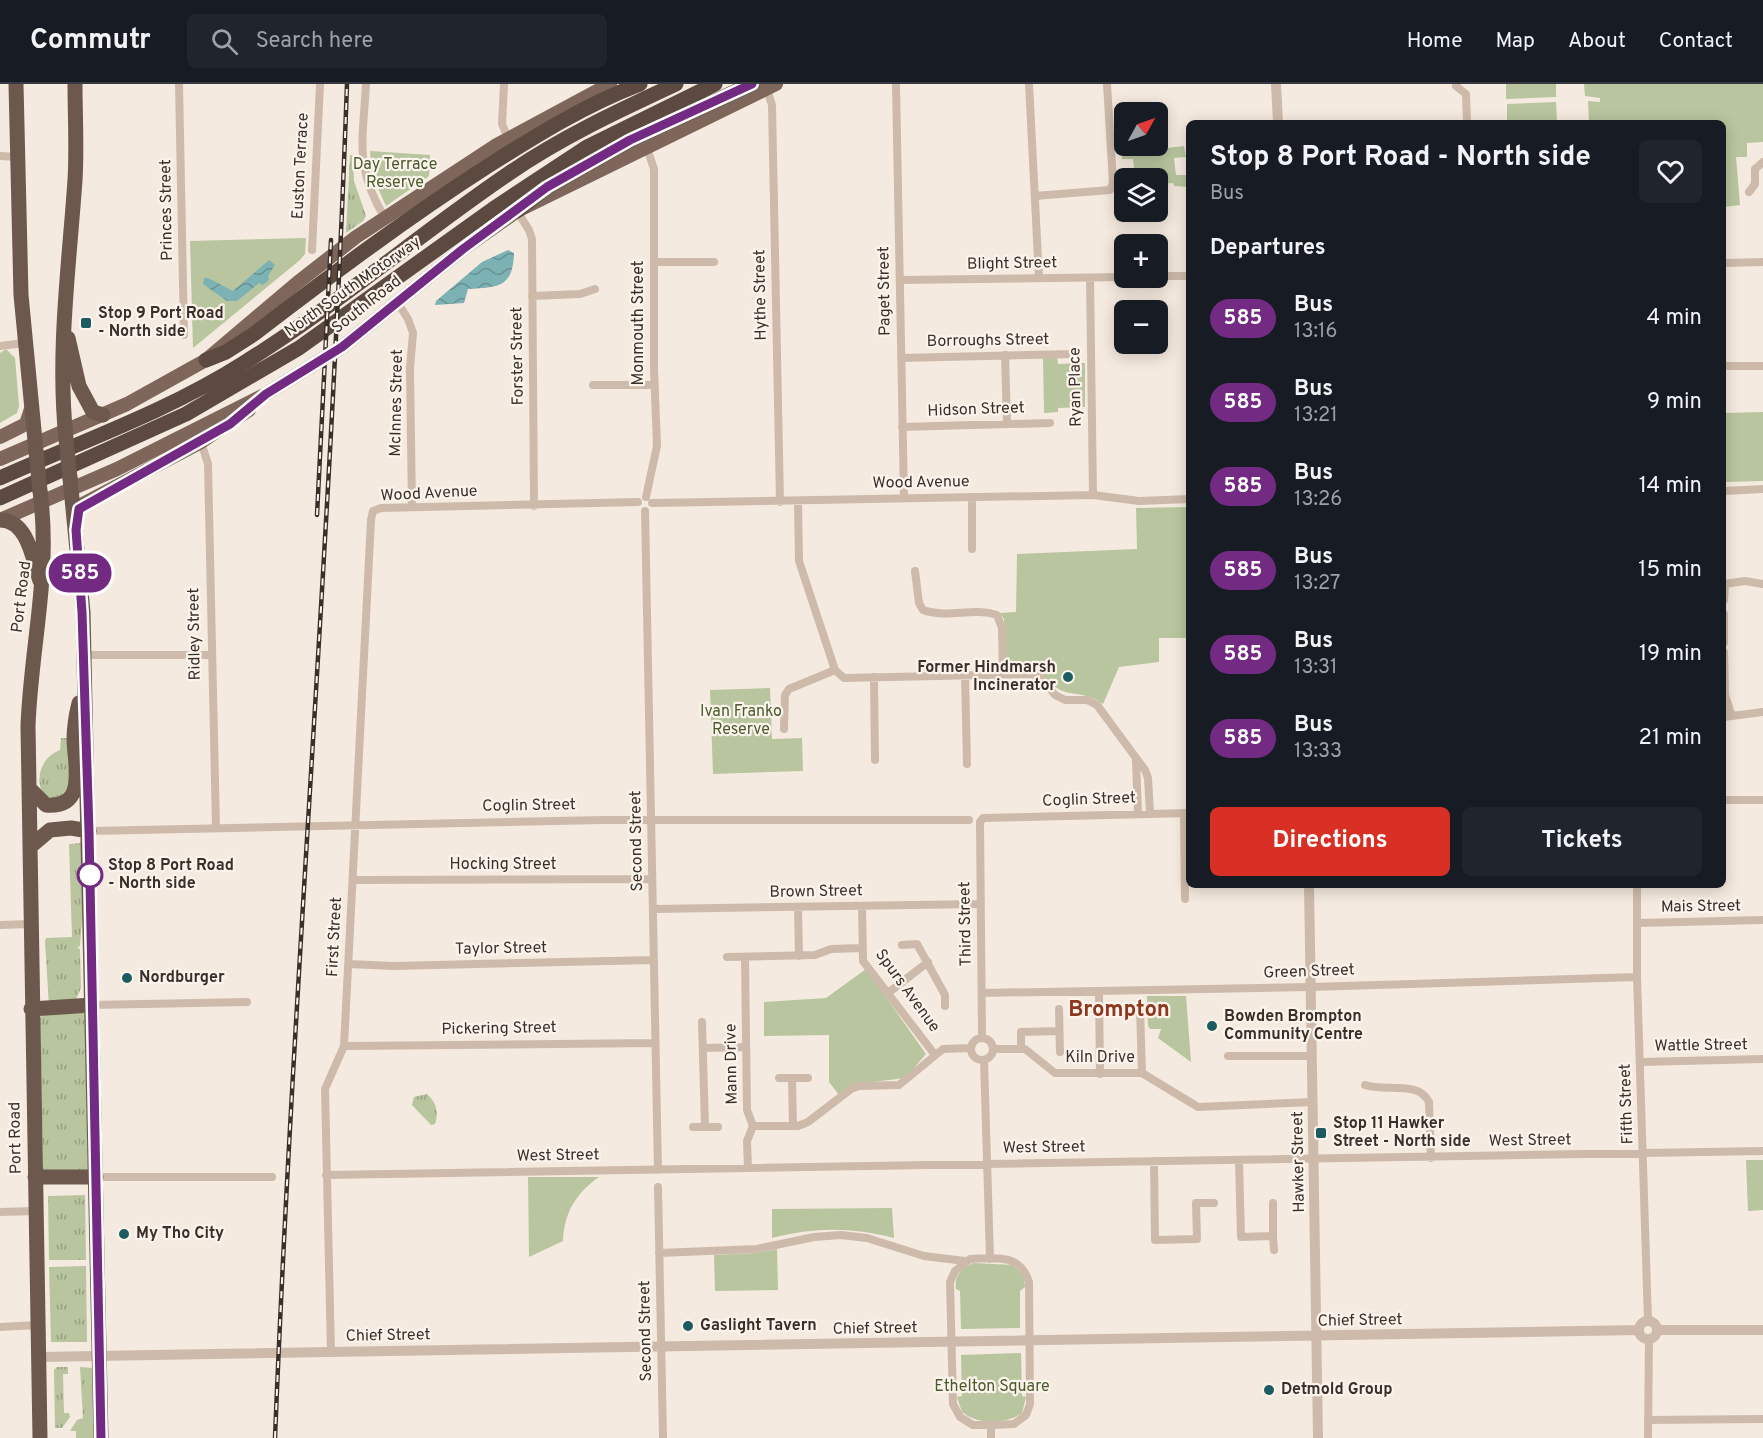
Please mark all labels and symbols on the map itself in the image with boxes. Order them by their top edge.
north arrow [1114,102,1168,156]
street label: Euston Terrace [288,112,314,220]
park label: Day Terrace Reserve [353,155,437,193]
street label: Princes Street [156,159,178,261]
street label: North South Motorway [281,232,425,342]
street label: Paget Street [874,246,896,336]
street label: Hythe Street [750,249,772,341]
street label: Blight Street [967,253,1057,275]
street label: Monmouth Street [629,260,649,386]
street label: South Road [328,272,406,338]
place label: Stop 9 Port Road - North side [98,304,224,342]
street label: Forster Street [507,307,529,405]
marker: Stop 9 Port Road - North side [79,316,93,330]
street label: Borroughs Street [927,330,1049,352]
street label: Ryan Place [1065,347,1087,427]
street label: McInnes Street [386,349,408,457]
street label: Hidson Street [927,398,1025,422]
street label: Wood Avenue [872,472,970,494]
street label: Wood Avenue [380,481,478,507]
line badge: 585 [46,554,115,592]
street label: Port Road [8,560,36,634]
street label: Ridley Street [184,588,206,680]
place label: Former Hindmarsh Incinerator [917,658,1056,696]
marker: Former Hindmarsh Incinerator [1061,670,1075,684]
park label: Ivan Franko Reserve [700,702,782,740]
street label: Coglin Street [1042,788,1136,812]
street label: Second Street [626,790,648,892]
street label: Coglin Street [482,795,576,817]
street label: Hocking Street [449,855,557,875]
place label: Stop 8 Port Road - North side [108,856,234,894]
marker: Stop 8 Port Road - North side [77,862,103,888]
street label: Brown Street [769,881,863,903]
street label: Third Street [955,881,977,967]
street label: First Street [323,896,347,978]
street label: Mais Street [1661,896,1741,918]
street label: Taylor Street [455,938,547,960]
street label: Spurs Avenue [870,946,944,1036]
street label: Green Street [1263,960,1355,984]
place label: Nordburger [139,968,225,988]
marker: Nordburger [120,971,134,985]
district label: Brompton [1068,997,1170,1024]
place label: Bowden Brompton Community Centre [1224,1007,1363,1045]
street label: Pickering Street [441,1018,557,1040]
marker: Bowden Brompton Community Centre [1205,1019,1219,1033]
street label: Mann Drive [721,1023,743,1105]
street label: Wattle Street [1654,1035,1748,1057]
street label: Kiln Drive [1065,1048,1135,1068]
street label: Fifth Street [1616,1063,1638,1145]
street label: Port Road [5,1102,27,1174]
street label: Hawker Street [1288,1111,1310,1213]
place label: Stop 11 Hawker Street - North side [1333,1114,1471,1152]
marker: Stop 11 Hawker Street - North side [1314,1126,1328,1140]
street label: West Street [1488,1130,1572,1152]
street label: West Street [1002,1137,1086,1159]
street label: West Street [516,1145,600,1167]
place label: My Tho City [136,1224,224,1244]
marker: My Tho City [117,1227,131,1241]
street label: Second Street [635,1280,657,1382]
street label: Chief Street [1317,1310,1403,1332]
place label: Gaslight Tavern [700,1316,817,1336]
street label: Chief Street [832,1318,918,1340]
marker: Gaslight Tavern [681,1319,695,1333]
street label: Chief Street [345,1325,431,1347]
park label: Ethelton Square [934,1377,1050,1397]
place label: Detmold Group [1281,1380,1393,1400]
marker: Detmold Group [1262,1383,1276,1397]

